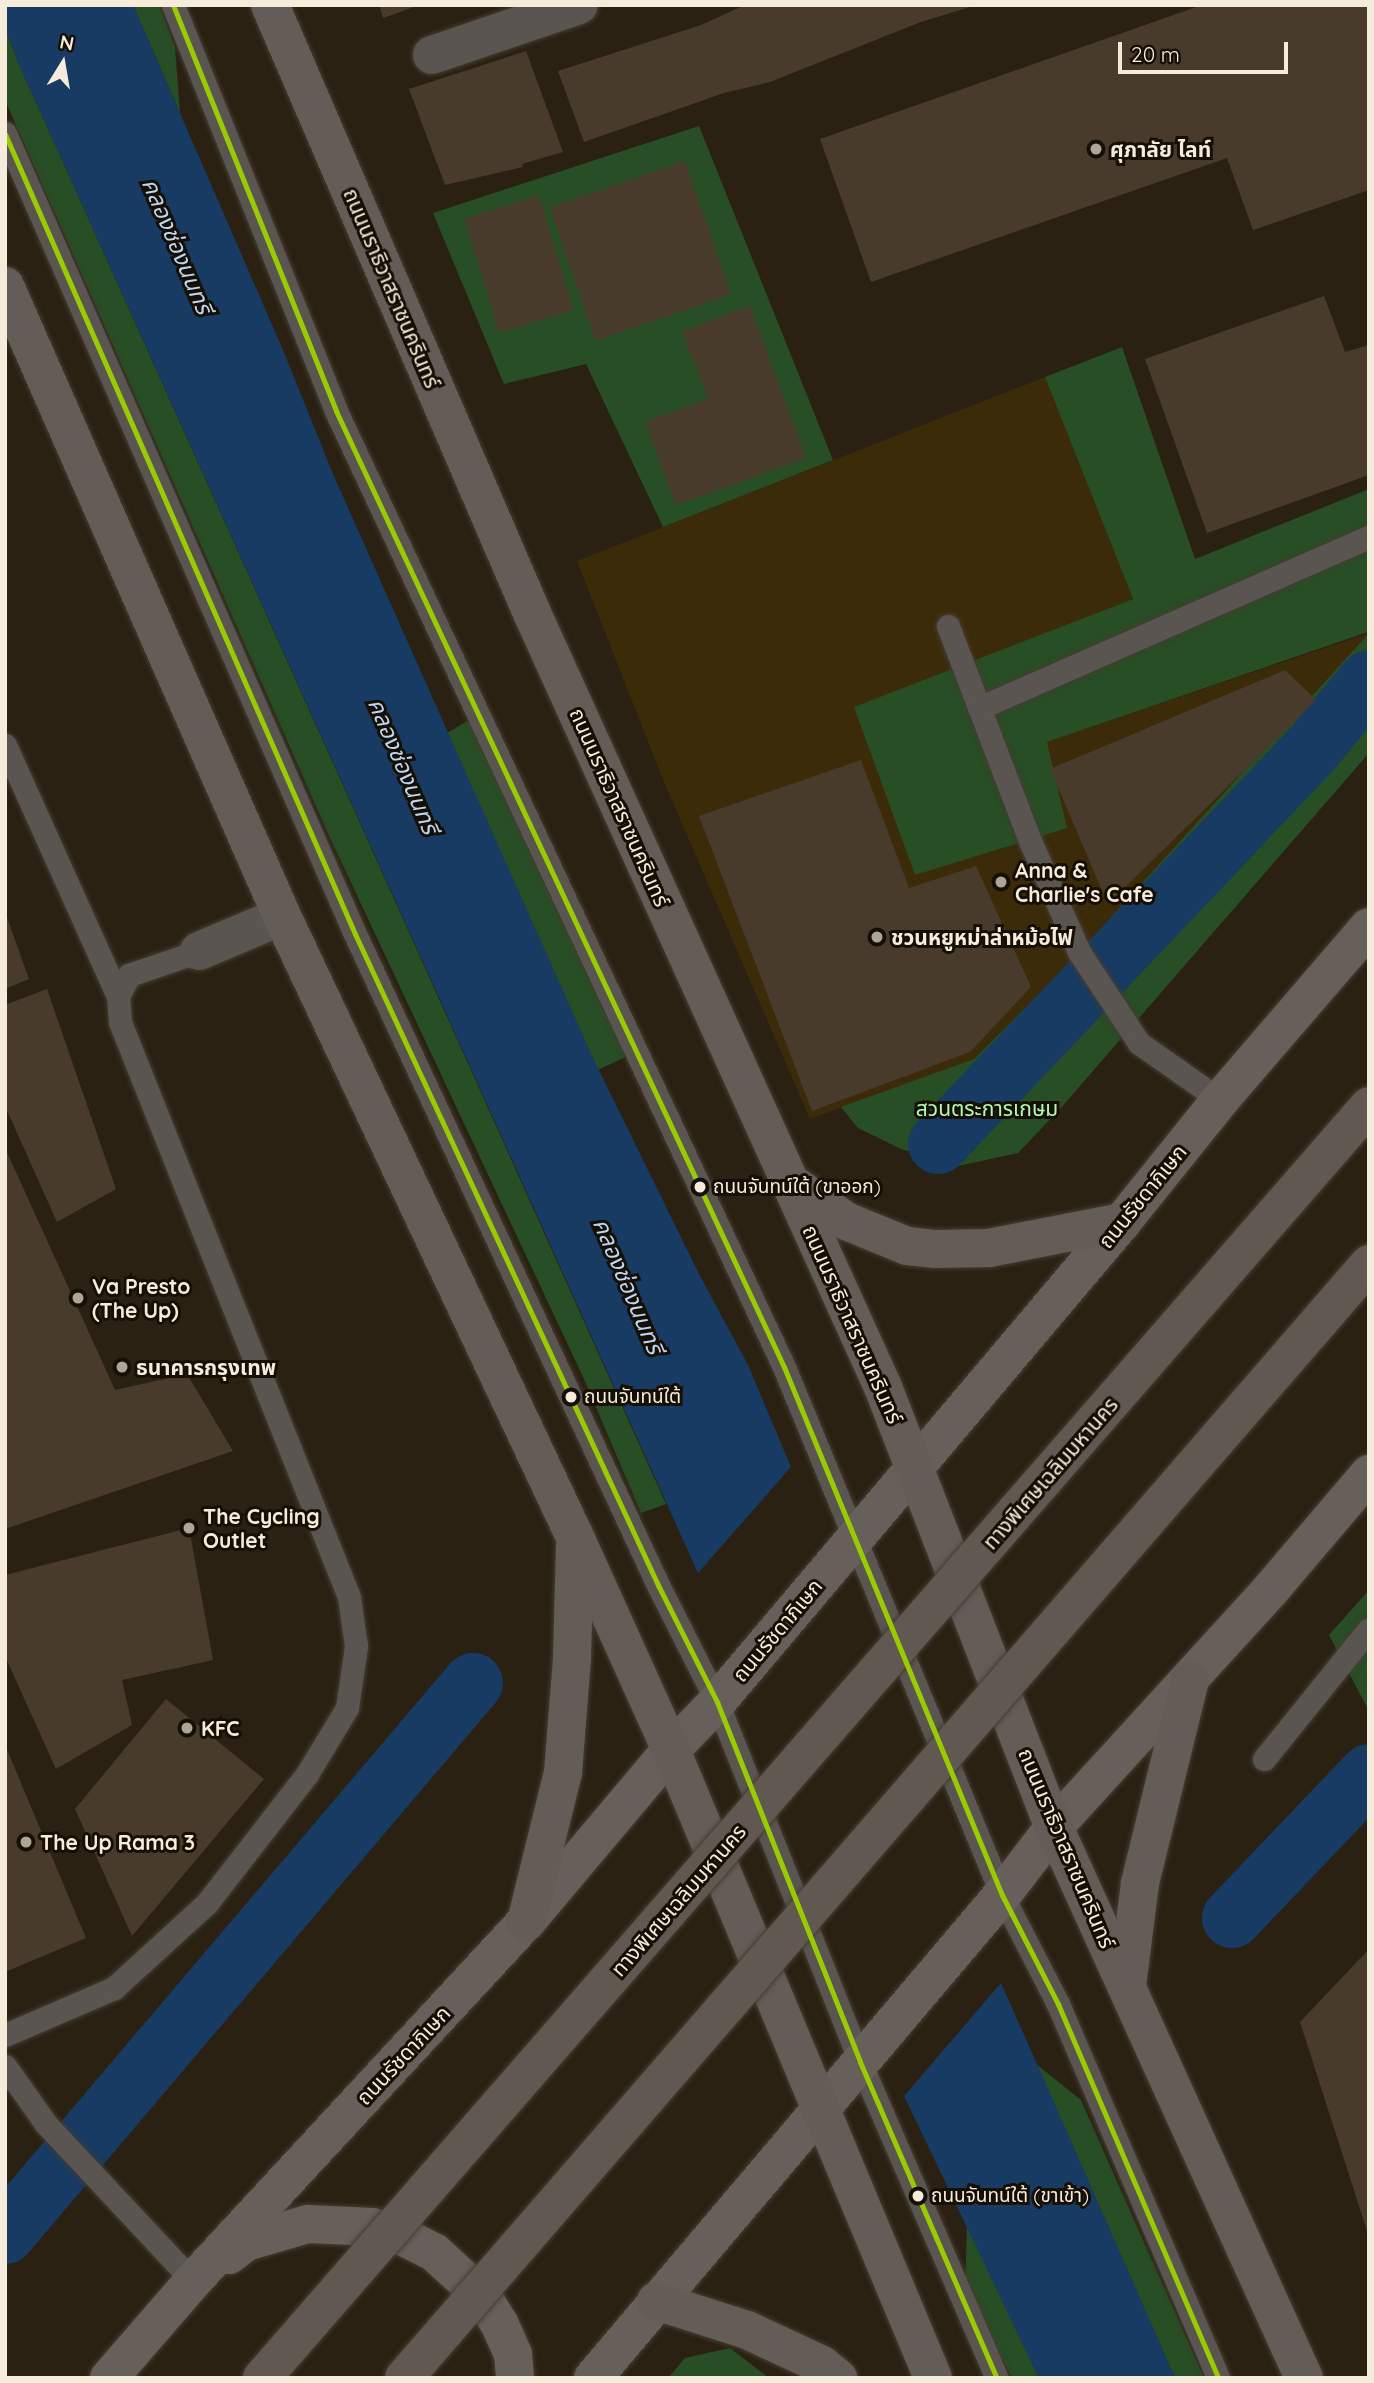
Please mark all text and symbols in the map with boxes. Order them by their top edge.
north arrow [28,28,98,98]
scale bar [1122,28,1292,72]
text: N [58,29,76,55]
text: 20 m [1131,41,1180,67]
place label: ศุภาลัย ไลท์ [1110,136,1211,162]
marker: ศุภาลัย ไลท์ [1088,141,1104,157]
water label: คลองช่องนนทรี [136,174,218,318]
street label: ถนนนราธิวาสราชนครินทร์ [338,184,446,392]
water label: คลองช่องนนทรี [362,694,444,838]
street label: ถนนนราธิวาสราชนครินทร์ [565,704,675,910]
place label: Anna & Charlie's Cafe [1015,857,1154,907]
marker: Anna & Charlie's Cafe [993,874,1009,890]
place label: ชวนหยูหม่าล่าหม้อไฟ [891,924,1073,950]
marker: ชวนหยูหม่าล่าหม้อไฟ [869,929,885,945]
park label: สวนตระการเกษม [916,1095,1058,1121]
street label: ถนนรัชดาภิเษก [1092,1139,1192,1253]
place label: ถนนจันทน์ใต้ (ขาออก) [713,1176,881,1198]
marker: ถนนจันทน์ใต้ (ขาออก) [693,1180,707,1194]
water label: คลองช่องนนทรี [587,1214,669,1358]
street label: ถนนนราธิวาสราชนครินทร์ [798,1221,908,1427]
place label: Va Presto (The Up) [92,1273,190,1323]
marker: Va Presto (The Up) [70,1290,86,1306]
place label: ธนาคารกรุงเทพ [136,1354,276,1380]
marker: ธนาคารกรุงเทพ [114,1359,130,1375]
place label: ถนนจันทน์ใต้ [584,1386,681,1408]
marker: ถนนจันทน์ใต้ [564,1390,578,1404]
street label: ทางพิเศษเฉลิมมหานคร [977,1392,1123,1554]
place label: The Cycling Outlet [203,1503,320,1553]
marker: The Cycling Outlet [181,1520,197,1536]
street label: ถนนรัชดาภิเษก [727,1574,827,1686]
place label: KFC [201,1715,240,1741]
marker: KFC [179,1720,195,1736]
street label: ถนนนราธิวาสราชนครินทร์ [1013,1744,1121,1952]
street label: ทางพิเศษเฉลิมมหานคร [605,1819,751,1981]
place label: The Up Rama 3 [40,1829,195,1855]
marker: The Up Rama 3 [18,1834,34,1850]
street label: ถนนรัชดาภิเษก [351,2000,455,2110]
place label: ถนนจันทน์ใต้ (ขาเข้า) [931,2185,1089,2207]
marker: ถนนจันทน์ใต้ (ขาเข้า) [911,2189,925,2203]

